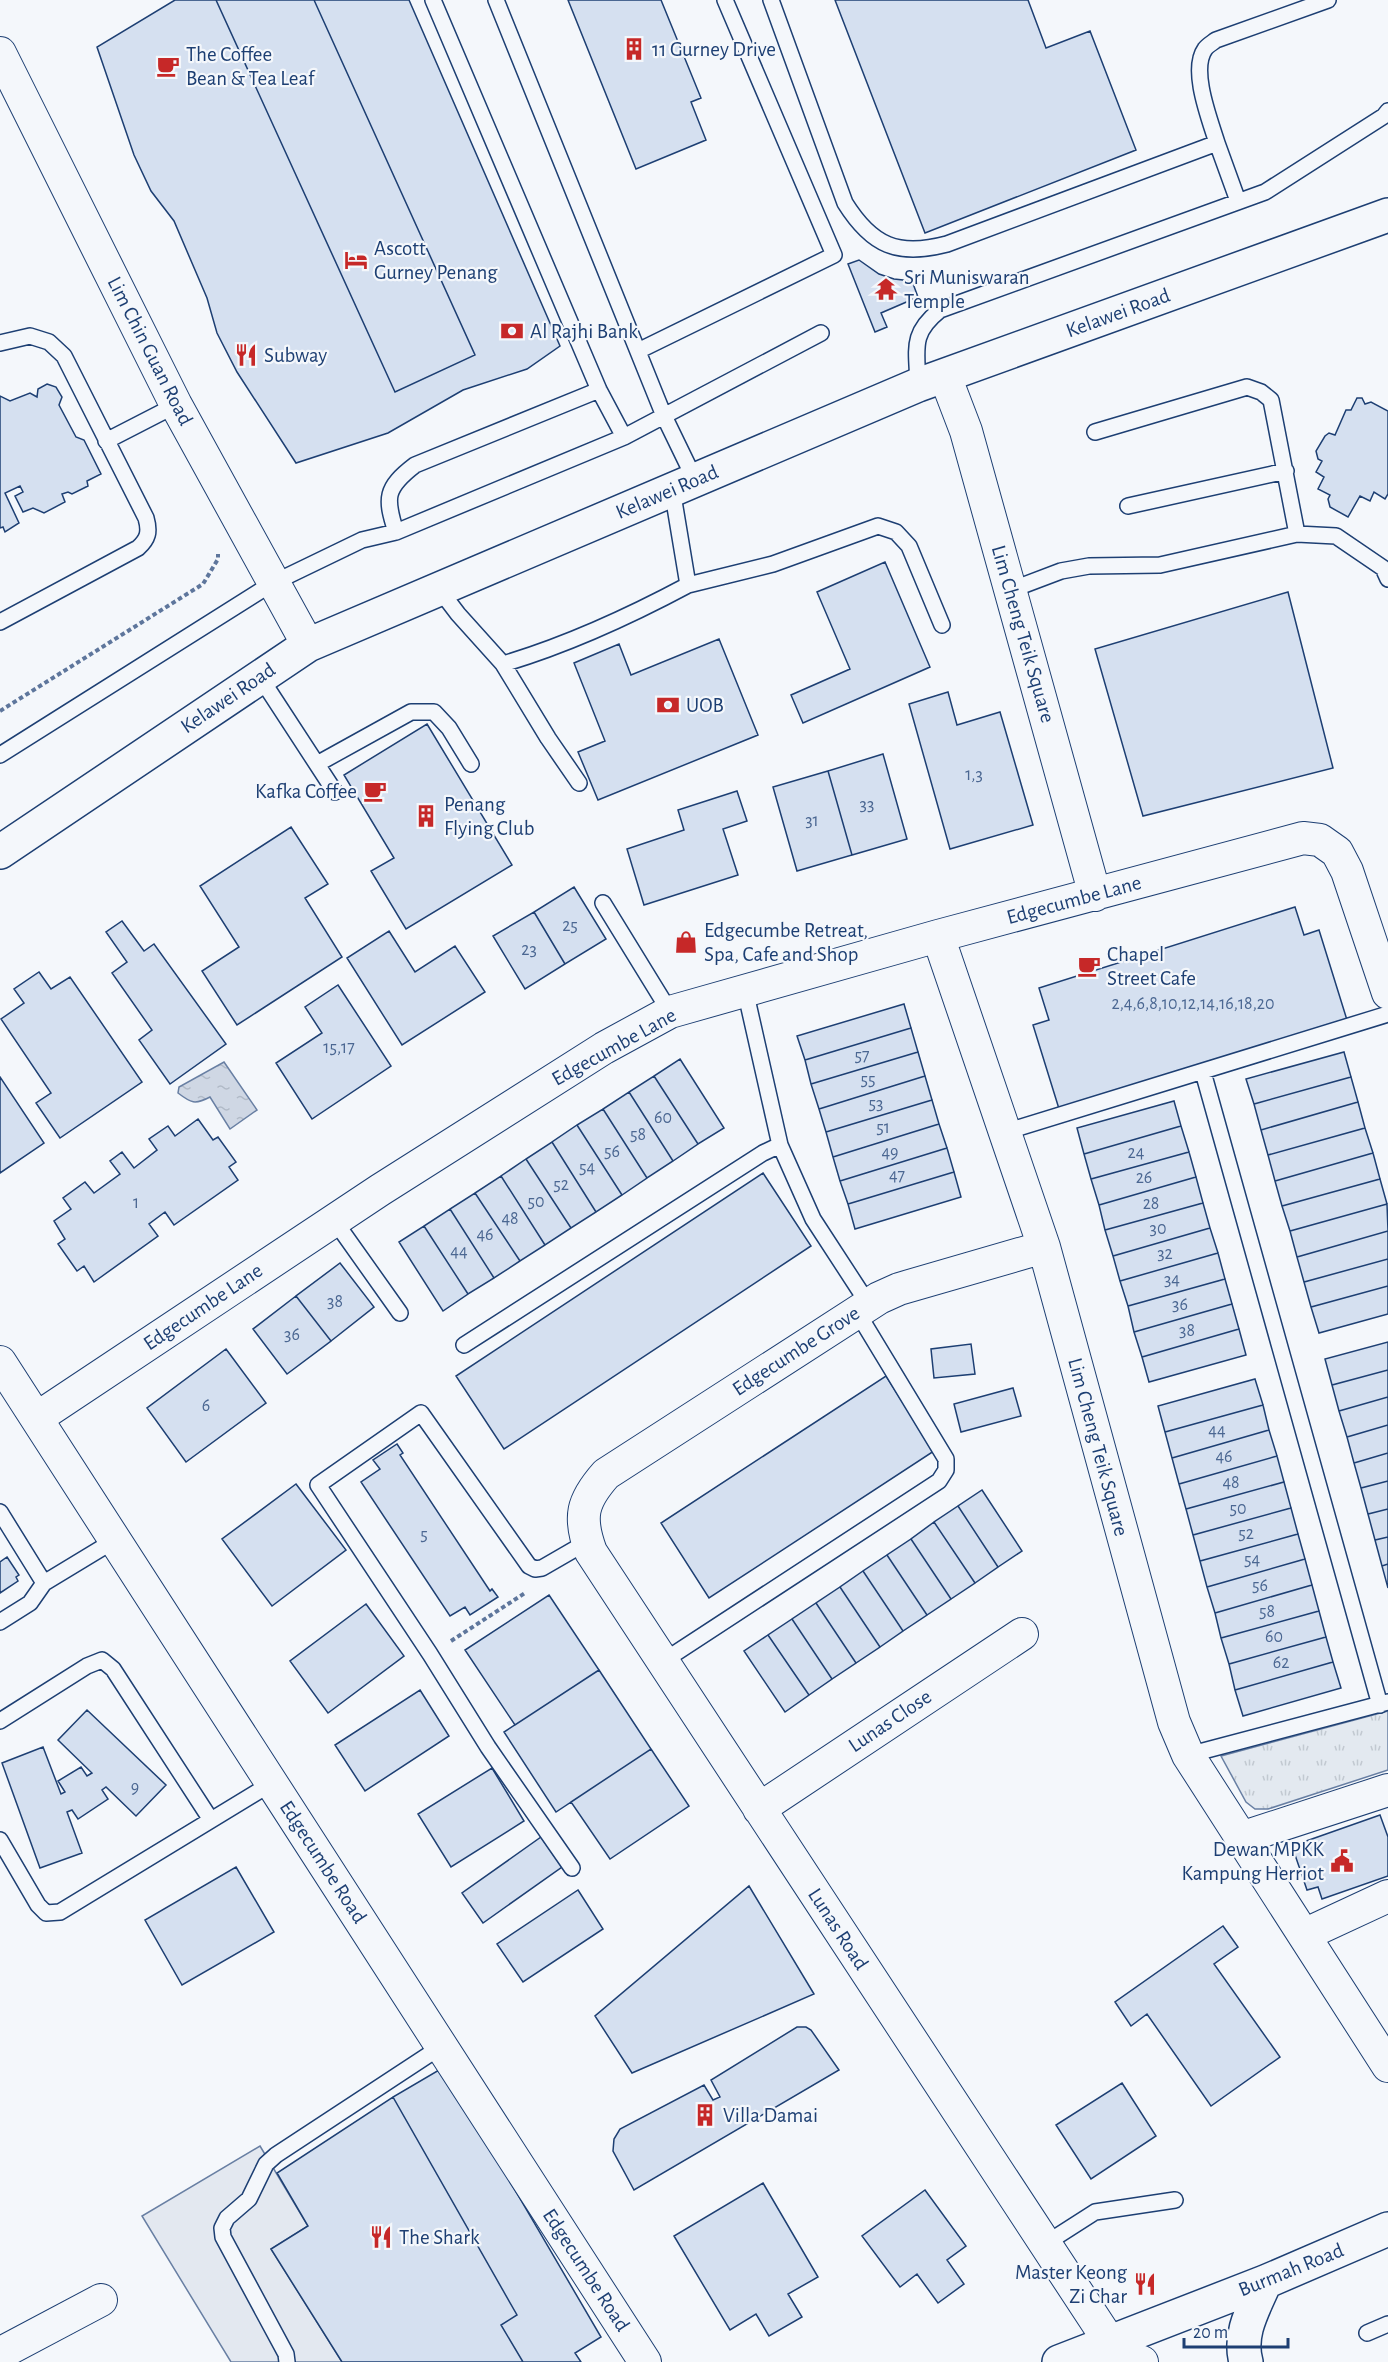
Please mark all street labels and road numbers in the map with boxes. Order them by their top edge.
street label: Lim Chin Guan Road [103,273,197,429]
street label: Kelawei Road [1063,284,1173,342]
street label: Kelawei Road [613,461,721,523]
street label: Lim Cheng Teik Square [988,543,1058,725]
street label: Kelawei Road [177,659,279,737]
street label: Edgecumbe Lane [1004,872,1144,928]
street label: Edgecumbe Lane [548,1004,680,1090]
street label: Edgecumbe Lane [140,1260,266,1354]
street label: Edgecumbe Grove [729,1302,863,1400]
street label: Lim Cheng Teik Square [1064,1356,1132,1538]
street label: Lunas Close [845,1686,935,1756]
street label: Edgecumbe Road [276,1797,370,1927]
street label: Lunas Road [804,1884,872,1974]
street label: Edgecumbe Road [539,2205,633,2335]
street label: Burmah Road [1236,2239,1347,2301]

